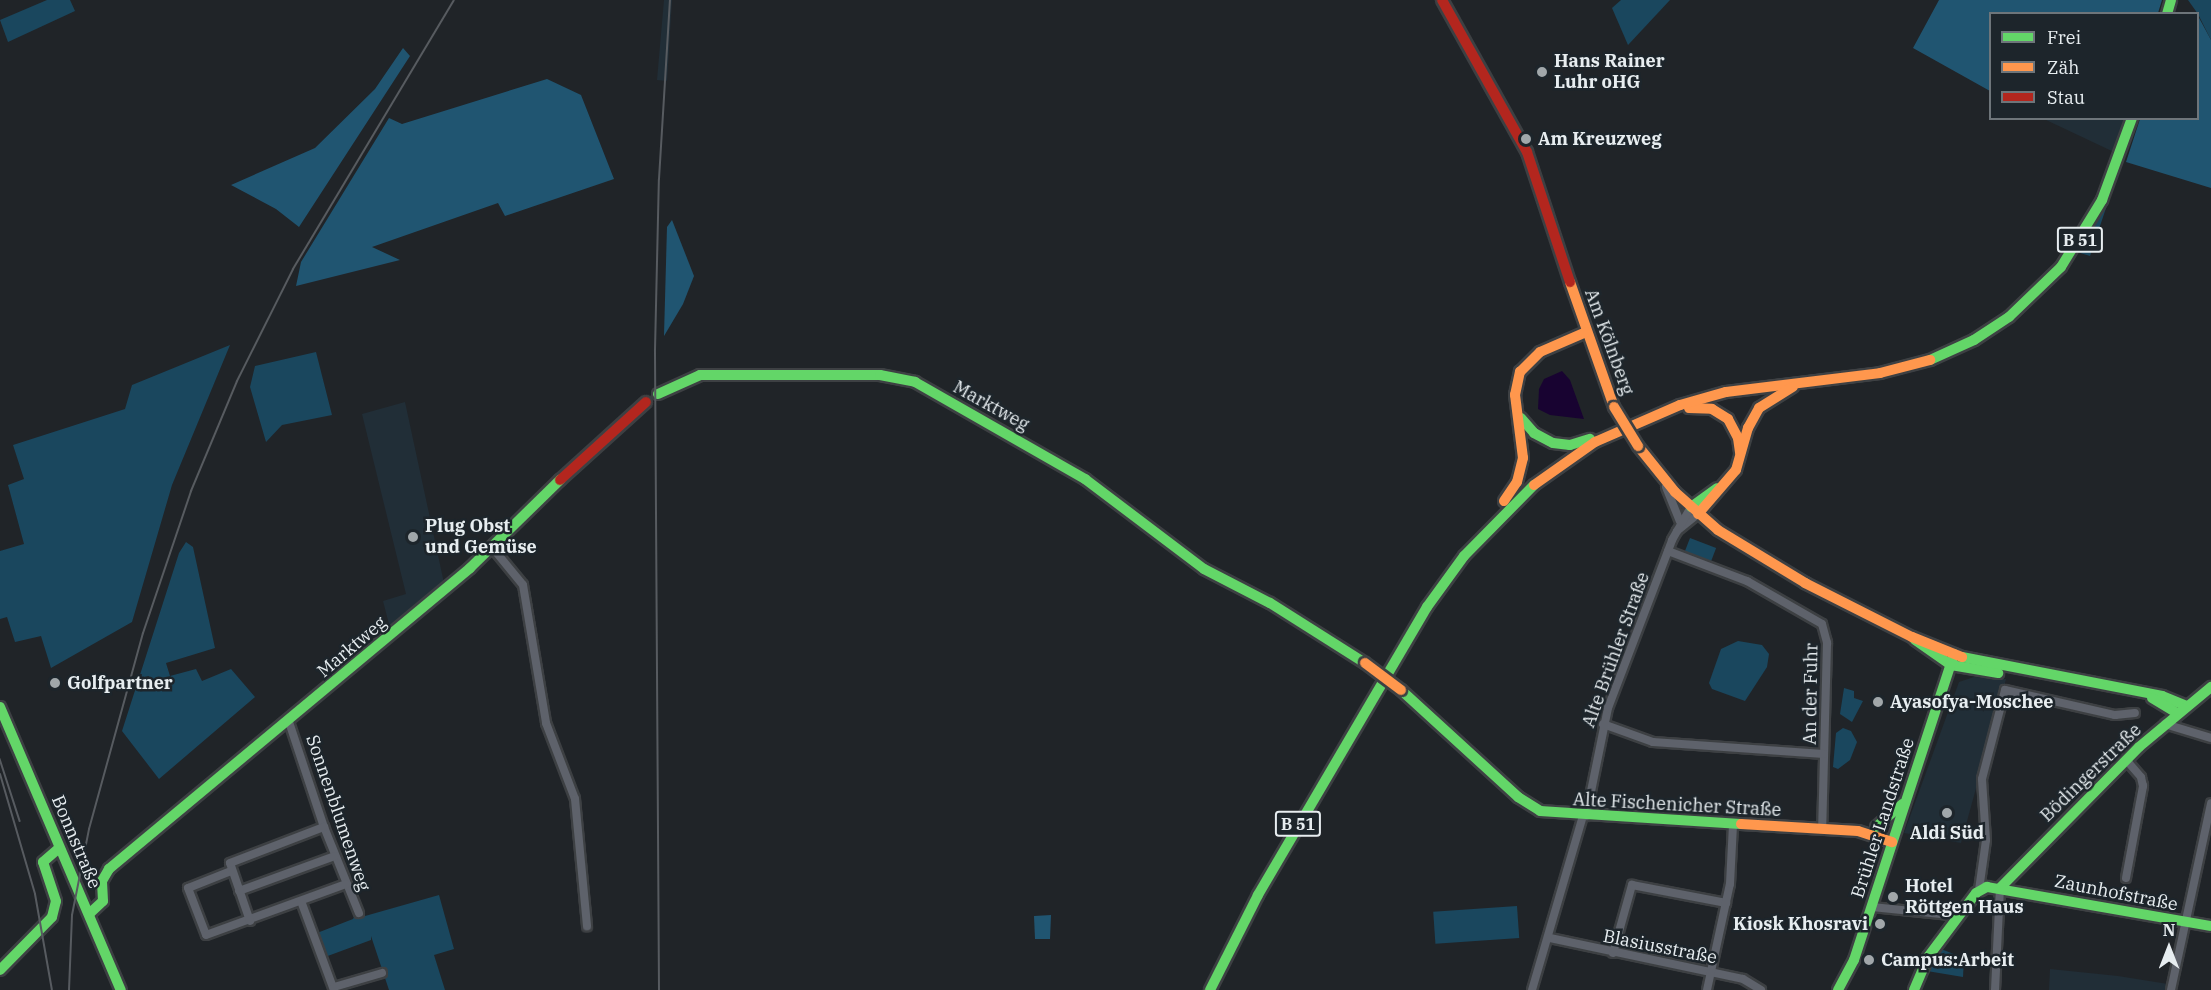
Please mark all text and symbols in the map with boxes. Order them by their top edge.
legend [1989,12,2199,120]
text: Frei [2047,26,2081,49]
place label: Hans Rainer Luhr oHG [1554,51,1665,94]
text: Zäh [2047,56,2080,79]
marker: Hans Rainer Luhr oHG [1535,65,1549,79]
text: Stau [2047,86,2085,109]
place label: Am Kreuzweg [1538,128,1662,150]
marker: Am Kreuzweg [1519,132,1533,146]
road number: B 51 [2056,227,2104,253]
street label: Am Kölnberg [1580,286,1638,398]
street label: Marktweg [949,376,1033,436]
place label: Plug Obst und Gemüse [425,516,537,558]
marker: Plug Obst und Gemüse [406,530,420,544]
street label: Alte Brühler Straße [1578,569,1654,731]
street label: Marktweg [313,612,391,682]
street label: An der Fuhr [1799,643,1823,745]
place label: Golfpartner [67,672,173,694]
marker: Golfpartner [48,676,62,690]
place label: Ayasofya-Moschee [1890,691,2054,713]
marker: Ayasofya-Moschee [1871,695,1885,709]
street label: Bödingerstraße [2036,719,2146,827]
street label: Sonnenblumenweg [301,732,375,894]
street label: Brühler Landstraße [1847,735,1919,901]
street label: Alte Fischenicher Straße [1572,789,1782,821]
street label: Bonnstraße [47,792,105,892]
marker: Aldi Süd [1940,806,1954,820]
road number: B 51 [1274,811,1322,837]
place label: Aldi Süd [1910,822,1984,844]
street label: Zaunhofstraße [2052,870,2180,916]
place label: Hotel Röttgen Haus [1905,876,2024,918]
marker: Hotel Röttgen Haus [1886,890,1900,904]
place label: Kiosk Khosravi [1733,913,1868,935]
marker: Kiosk Khosravi [1873,917,1887,931]
north arrow [2139,918,2199,978]
text: N [2163,920,2175,940]
street label: Blasiusstraße [1601,925,1719,969]
place label: Campus:Arbeit [1881,949,2014,971]
marker: Campus:Arbeit [1862,953,1876,967]

